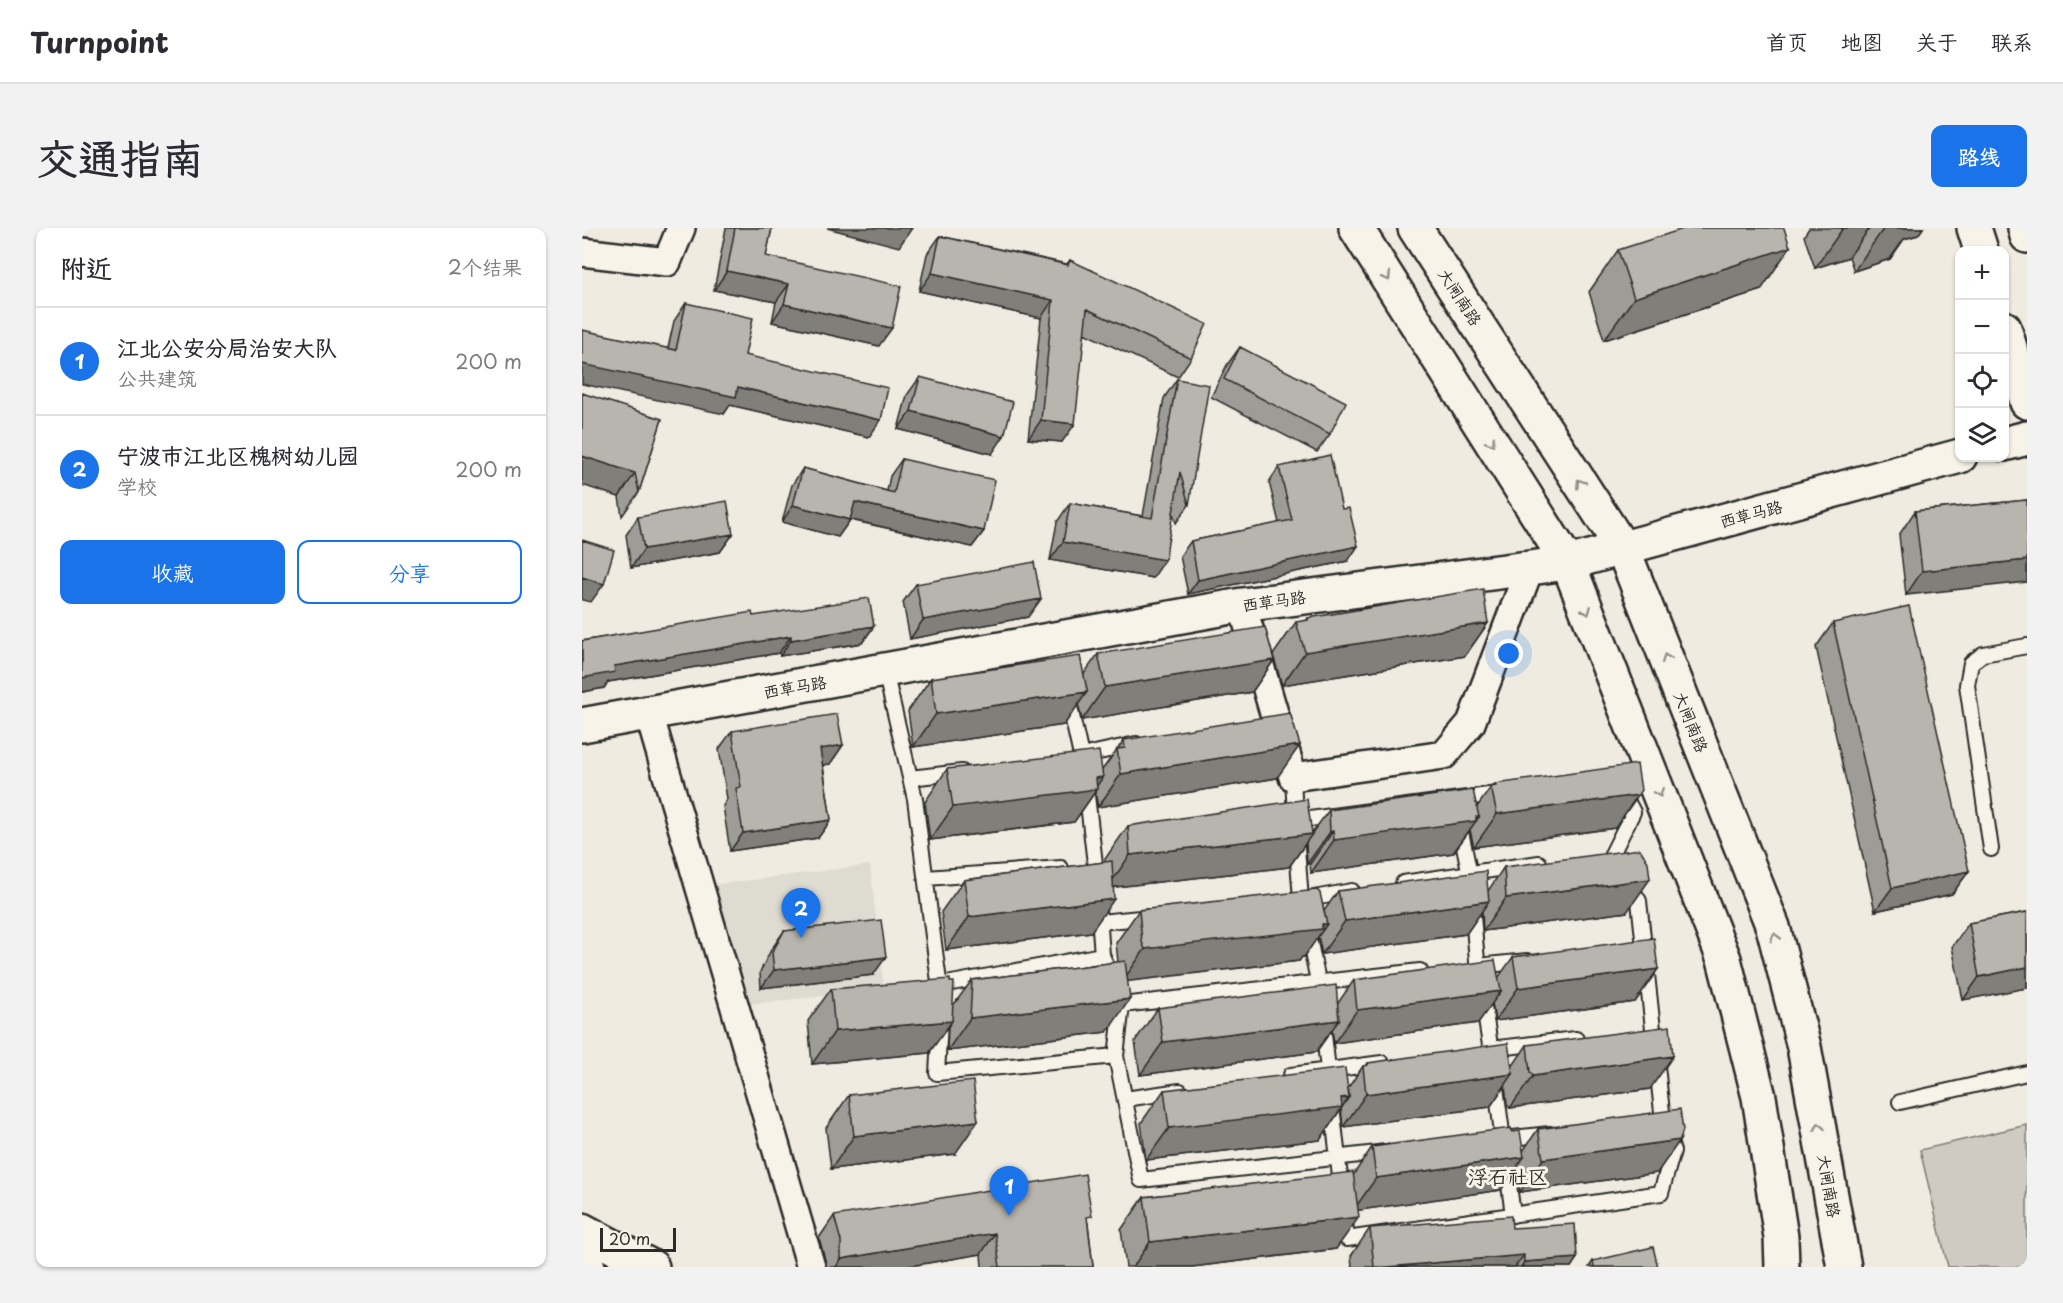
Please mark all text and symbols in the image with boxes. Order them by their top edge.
text: Turnpoint [30,20,169,63]
text: 首页 [1766,25,1808,57]
text: 地图 [1841,25,1883,57]
text: 关于 [1916,25,1958,57]
text: 联系 [1991,25,2033,57]
text: 交通指南 [36,125,204,188]
button: 路线 [1931,125,2027,187]
map controls [1955,246,2009,462]
button: + [1955,246,2009,300]
text: 附近 [60,248,112,287]
text: 2个结果 [448,252,522,282]
street label: 大闸南路 [1433,263,1488,330]
one-way arrow [1380,271,1392,281]
button: − [1955,300,2009,354]
text: 江北公安分局治安大队 [117,330,337,363]
text: 1 [75,346,84,376]
text: 200 m [455,346,522,376]
button: locate [1955,354,2009,408]
text: 公共建筑 [117,363,197,393]
button: layers [1955,408,2009,462]
one-way arrow [1484,436,1496,446]
text: 宁波市江北区槐树幼儿园 [117,438,359,471]
text: 2 [72,454,87,484]
text: 200 m [455,454,522,484]
text: 学校 [117,471,157,501]
one-way arrow [1576,479,1587,490]
street label: 西草马路 [1717,493,1785,533]
button: 收藏 [60,540,285,604]
button: 分享 [297,540,522,604]
street label: 西草马路 [1240,584,1307,616]
one-way arrow [1580,605,1592,616]
your location [1494,639,1523,668]
one-way arrow [1661,653,1673,664]
street label: 西草马路 [761,669,828,703]
street label: 大闸南路 [1669,687,1715,756]
one-way arrow [1651,787,1664,798]
pin: 2 [782,888,820,938]
one-way arrow [1770,932,1783,942]
one-way arrow [1813,1122,1825,1131]
street label: 大闸南路 [1813,1152,1847,1219]
district label: 浮石社区 [1468,1161,1548,1191]
pin: 1 [990,1166,1028,1216]
scale bar [600,1225,676,1252]
text: 20 m [609,1226,650,1250]

